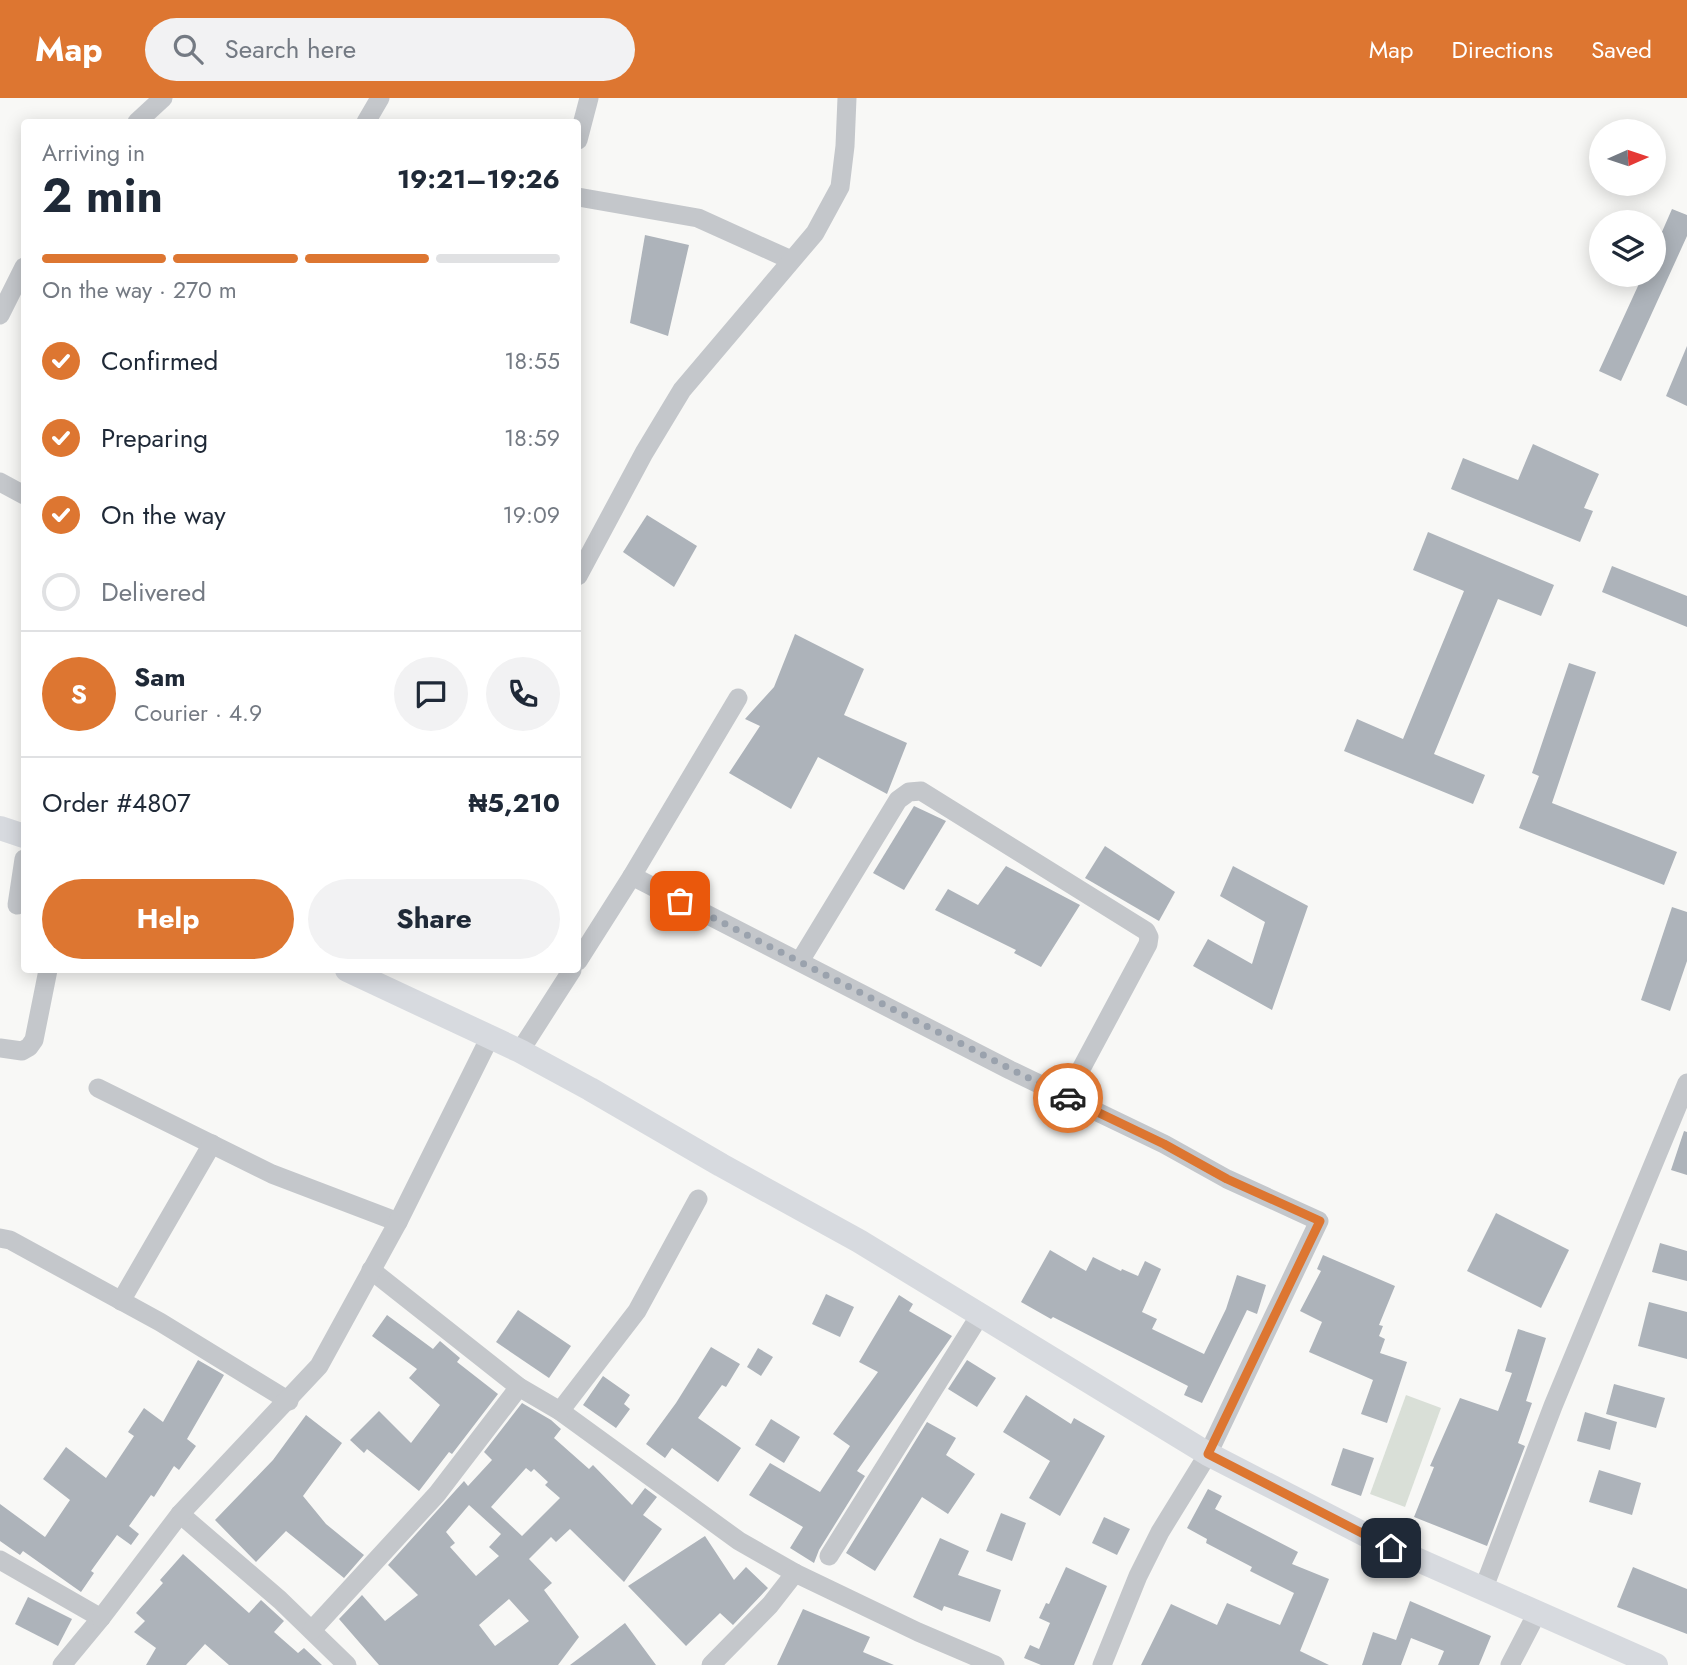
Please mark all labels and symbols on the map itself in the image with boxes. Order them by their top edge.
north arrow [1589,119,1666,196]
pin [650,871,710,931]
courier [1033,1063,1103,1133]
pin [1361,1518,1421,1578]

